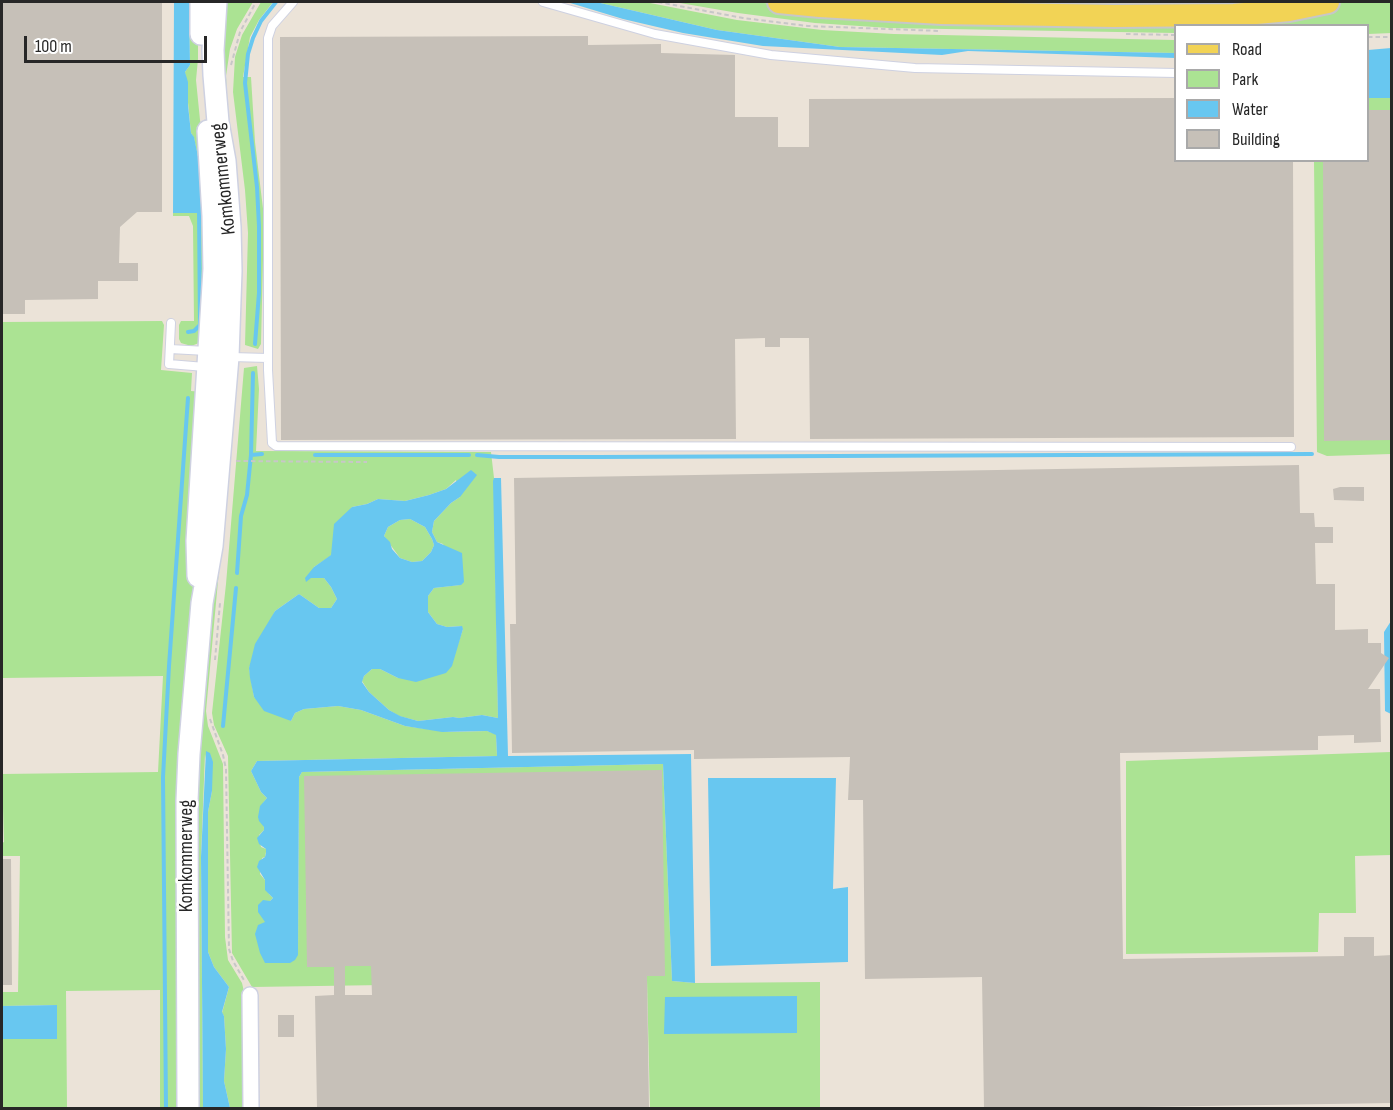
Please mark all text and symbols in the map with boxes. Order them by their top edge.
scale bar [27,24,210,62]
legend [1174,24,1369,162]
text: 100 m [35,36,72,57]
text: Road [1232,39,1262,60]
text: Park [1232,69,1258,90]
text: Water [1232,99,1268,120]
street label: Komkommerweg [206,122,242,236]
text: Building [1232,129,1280,150]
street label: Komkommerweg [175,800,199,912]

